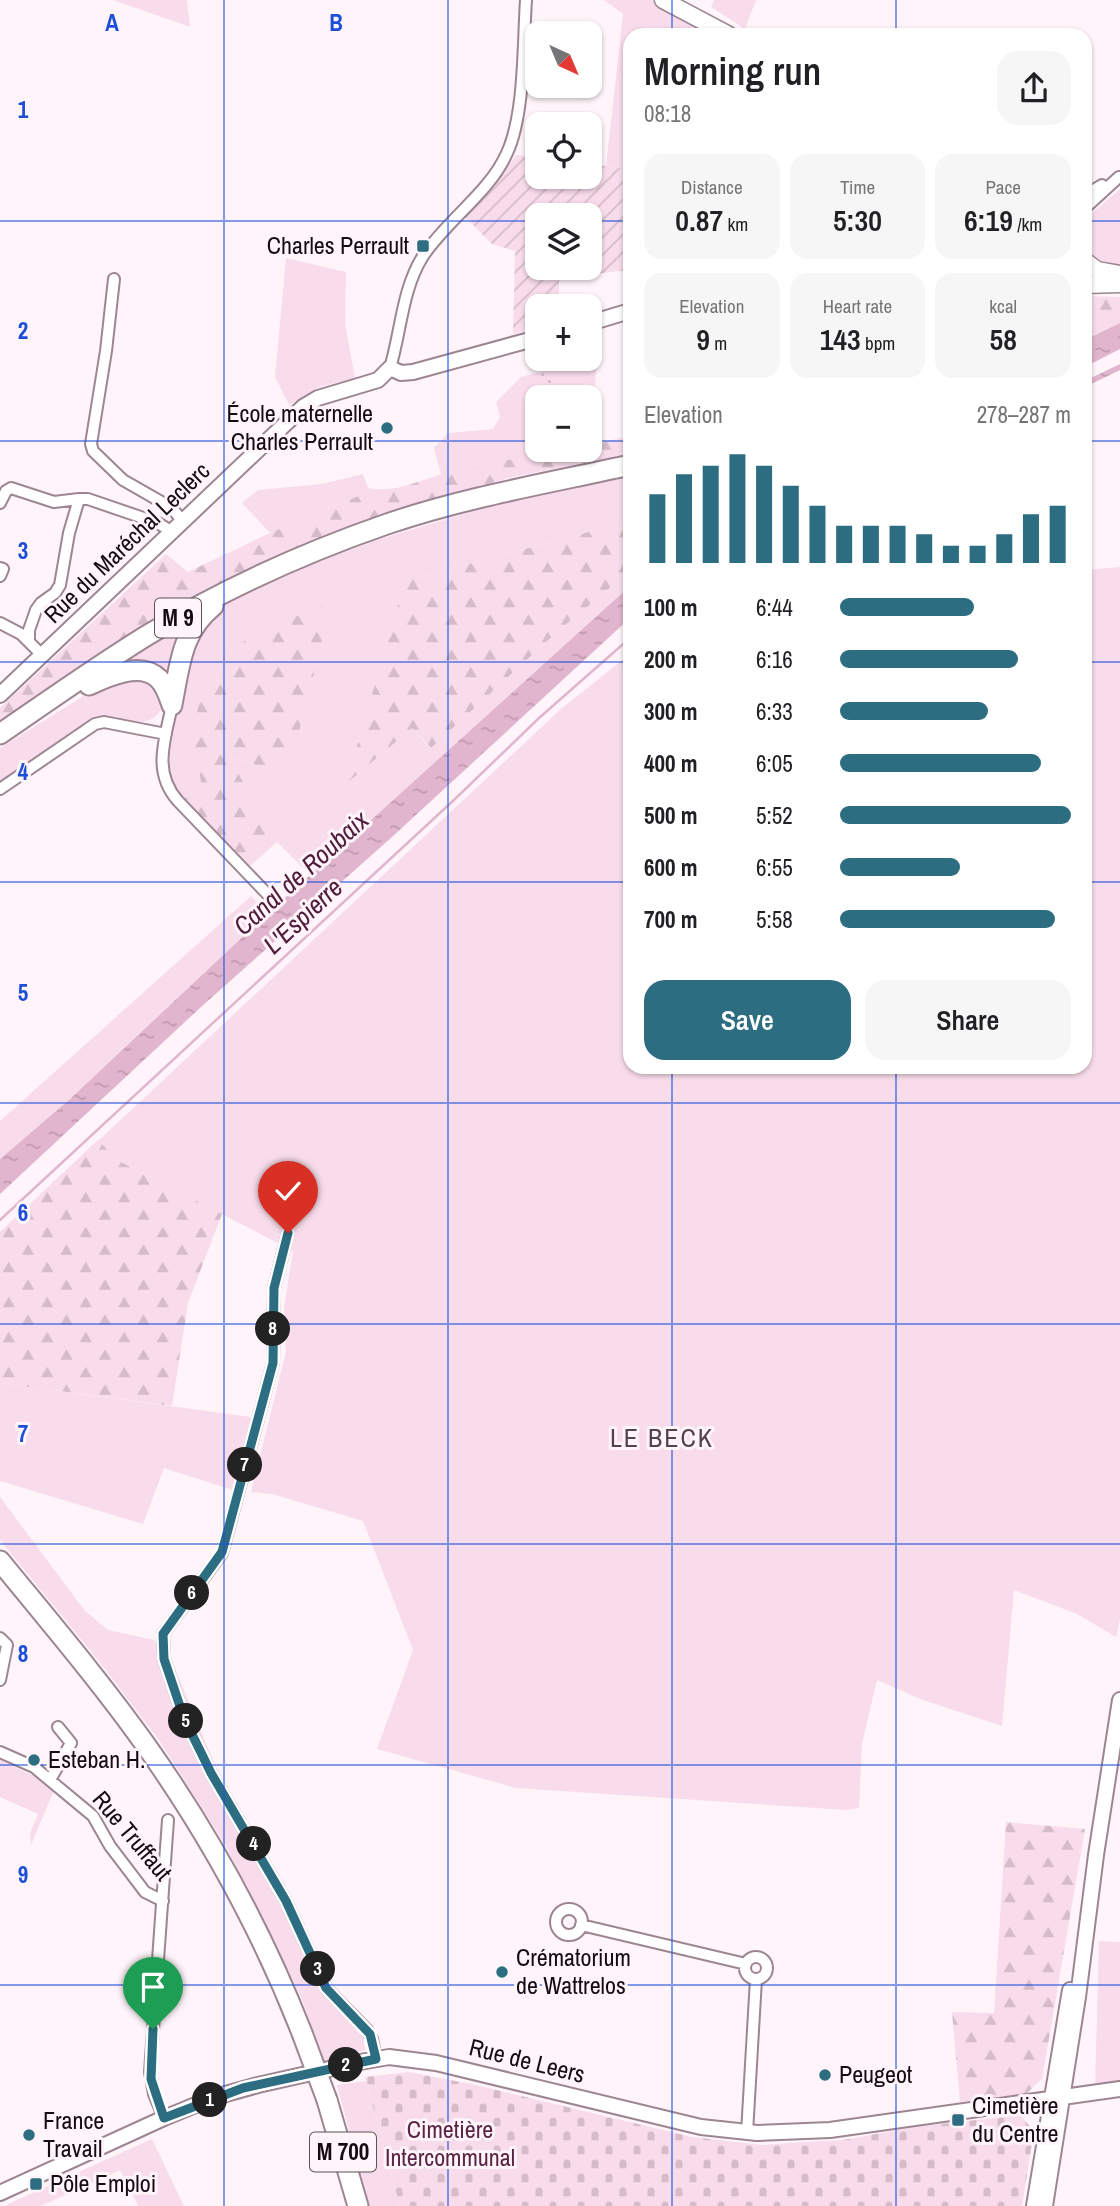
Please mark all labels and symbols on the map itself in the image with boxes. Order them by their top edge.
text: A [105,7,119,38]
text: B [329,7,343,38]
north arrow [525,21,602,98]
text: 1 [18,94,29,125]
place label: Charles Perrault [267,229,410,261]
marker: Charles Perrault [415,238,431,254]
text: 2 [18,315,28,346]
place label: École maternelle Charles Perrault [226,397,374,457]
marker: École maternelle Charles Perrault [379,420,395,436]
street label: Rue du Maréchal Leclerc [37,455,216,630]
text: 3 [18,535,28,566]
road number: M 9 [155,598,201,638]
text: 4 [18,756,29,787]
water label: Canal de Roubaix [226,802,377,943]
water label: L'Espierre [255,870,350,961]
text: 5 [18,977,28,1008]
pin [258,1161,318,1233]
text: 6 [18,1197,28,1228]
pin: 8 [256,1312,290,1346]
text: 7 [18,1418,28,1449]
district label: LE BECK [610,1420,714,1455]
pin: 7 [228,1448,262,1482]
pin: 6 [174,1576,210,1610]
text: 8 [18,1638,28,1669]
pin: 5 [168,1704,204,1738]
place label: Esteban H. [48,1743,145,1775]
marker: Esteban H. [26,1752,42,1768]
street label: Rue Truffaut [86,1784,180,1887]
pin: 4 [236,1826,272,1862]
text: 9 [18,1859,28,1890]
place label: Crématorium de Wattrelos [516,1941,631,2001]
pin: 3 [300,1952,336,1986]
pin [123,1957,183,2029]
marker: Crématorium de Wattrelos [494,1964,510,1980]
street label: Rue de Leers [466,2030,588,2090]
pin: 2 [328,2048,364,2082]
place label: Peugeot [839,2058,913,2090]
marker: Peugeot [817,2067,833,2083]
pin: 1 [192,2082,228,2118]
place label: Cimetière du Centre [972,2089,1058,2149]
place label: France Travail [43,2104,104,2164]
marker: Cimetière du Centre [950,2112,966,2128]
park label: Cimetière Intercommunal [385,2113,515,2173]
marker: France Travail [21,2127,37,2143]
road number: M 700 [310,2132,376,2172]
place label: Pôle Emploi [50,2167,156,2199]
marker: Pôle Emploi [28,2176,44,2192]

